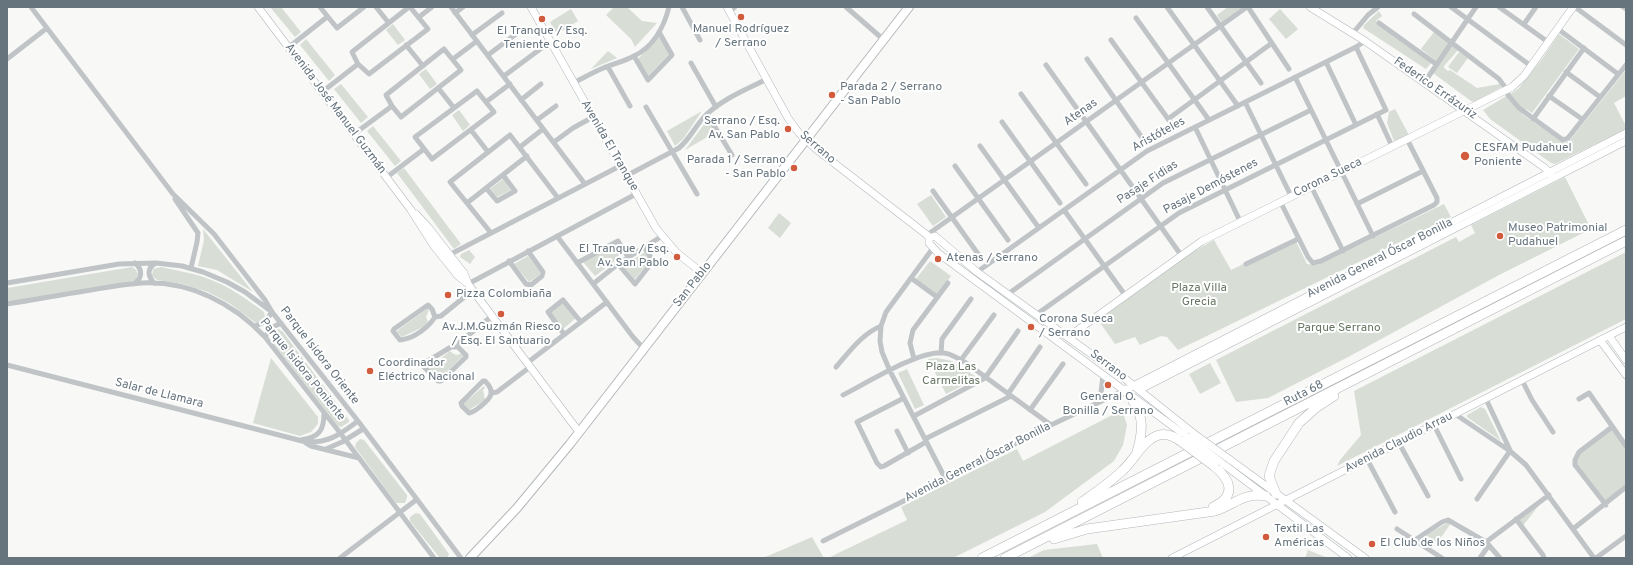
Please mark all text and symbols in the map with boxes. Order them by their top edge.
marker: Manuel Rodríguez / Serrano [736,12,746,22]
marker: El Tranque / Esq. Teniente Cobo [537,14,547,24]
place label: Manuel Rodríguez / Serrano [693,23,789,51]
place label: El Tranque / Esq. Teniente Cobo [497,25,587,53]
street label: Avenida José Manuel Guzmán [281,41,389,177]
street label: Federico Errázuriz [1391,55,1479,123]
place label: Parada 2 / Serrano - San Pablo [840,81,942,109]
marker: Parada 2 / Serrano - San Pablo [827,90,837,100]
street label: Atenas [1061,96,1101,130]
street label: Avenida El Tranque [577,98,641,194]
place label: Serrano / Esq. Av. San Pablo [704,115,780,143]
street label: Aristóteles [1130,115,1188,155]
marker: Serrano / Esq. Av. San Pablo [783,124,793,134]
street label: Serrano [796,129,838,167]
place label: CESFAM Pudahuel Poniente [1474,142,1572,170]
marker: CESFAM Pudahuel Poniente [1459,150,1471,162]
place label: Parada 1 / Serrano - San Pablo [687,154,786,182]
street label: Corona Sueca [1292,155,1364,201]
street label: Pasaje Demóstenes [1161,156,1261,218]
street label: Pasaje Fidias [1115,158,1181,208]
marker: Parada 1 / Serrano - San Pablo [789,163,799,173]
street label: Avenida General Óscar Bonilla [1305,216,1455,302]
place label: Museo Patrimonial Pudahuel [1508,222,1608,250]
marker: Museo Patrimonial Pudahuel [1495,231,1505,241]
place label: El Tranque / Esq. Av. San Pablo [579,243,669,271]
marker: El Tranque / Esq. Av. San Pablo [672,252,682,262]
place label: Atenas / Serrano [946,252,1038,266]
marker: Atenas / Serrano [933,254,943,264]
street label: San Pablo [671,260,715,310]
park label: Plaza Villa Grecia [1171,282,1227,310]
place label: Pizza Colombiaña [456,288,552,302]
marker: Pizza Colombiaña [443,290,453,300]
street label: Parque Isidora Oriente [276,304,362,408]
marker: Av.J.M.Guzmán Riesco / Esq. El Santuario [496,309,506,319]
place label: Corona Sueca / Serrano [1039,313,1113,341]
street label: Parque Isidora Poniente [256,316,348,424]
place label: Av.J.M.Guzmán Riesco / Esq. El Santuario [441,321,561,349]
marker: Corona Sueca / Serrano [1026,322,1036,332]
park label: Parque Serrano [1297,322,1381,336]
street label: Serrano [1087,347,1129,385]
place label: Coordinador Eléctrico Nacional [378,357,475,385]
park label: Plaza Las Carmelitas [922,361,980,389]
marker: Coordinador Eléctrico Nacional [365,366,375,376]
street label: Salar de Llamara [113,376,205,412]
street label: Ruta 68 [1282,378,1326,410]
marker: General O. Bonilla / Serrano [1103,380,1113,390]
place label: General O. Bonilla / Serrano [1062,391,1154,419]
street label: Avenida Claudio Arrau [1343,409,1455,477]
street label: Avenida General Óscar Bonilla [903,420,1053,506]
place label: Textil Las Américas [1274,523,1324,551]
marker: Textil Las Américas [1261,532,1271,542]
place label: El Club de los Niños [1380,537,1485,551]
marker: El Club de los Niños [1367,539,1377,549]

